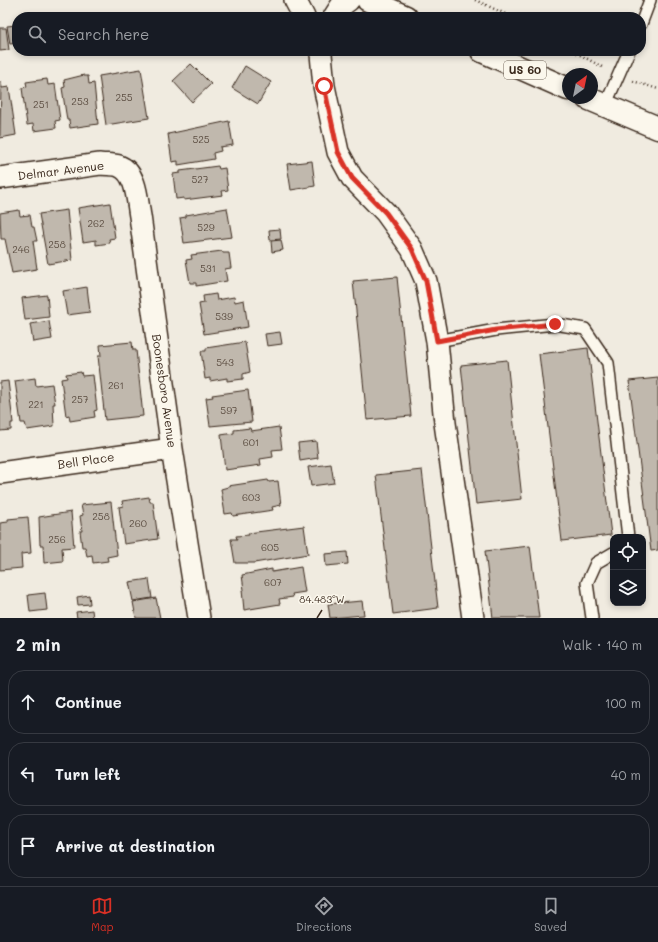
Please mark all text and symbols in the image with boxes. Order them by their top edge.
search box [12,12,646,56]
icon: search [26,23,48,45]
text: Search here [58,24,149,44]
road number: US 60 [504,61,546,79]
north arrow [562,68,598,104]
route start [315,77,333,95]
house number: 255 [115,90,133,104]
house number: 253 [71,94,89,108]
house number: 251 [33,97,49,111]
house number: 525 [192,132,210,146]
street label: Delmar Avenue [17,157,105,183]
house number: 527 [192,172,209,186]
house number: 262 [87,216,105,230]
house number: 529 [197,220,215,234]
house number: 258 [48,237,66,251]
house number: 246 [12,242,30,256]
house number: 531 [200,261,216,275]
house number: 539 [215,309,233,323]
route end [546,315,564,333]
street label: Boonesboro Avenue [149,333,181,449]
house number: 543 [216,355,234,369]
house number: 261 [108,378,124,392]
house number: 257 [72,392,89,406]
house number: 221 [28,397,44,411]
house number: 597 [220,403,238,417]
house number: 601 [243,435,259,449]
street label: Bell Place [56,448,115,472]
house number: 603 [242,490,260,504]
house number: 258 [92,509,110,523]
house number: 260 [129,516,147,530]
house number: 256 [48,532,66,546]
map controls [610,534,646,606]
button: locate [610,534,646,570]
house number: 605 [261,540,279,554]
button: layers [610,570,646,606]
house number: 607 [264,575,282,589]
text: 84.483°W [299,592,345,606]
text: 2 min [16,633,61,655]
text: Walk · 140 m [562,636,642,653]
icon: ahead [17,691,39,713]
text: Continue [55,692,122,712]
text: 100 m [605,694,641,711]
icon: left [17,763,39,785]
text: Turn left [55,764,120,784]
text: 40 m [611,766,641,783]
icon: arrive [17,835,39,857]
text: Arrive at destination [55,836,215,856]
tab: Map [91,895,114,934]
tab: Directions [296,895,352,934]
tab: Saved [534,895,567,934]

